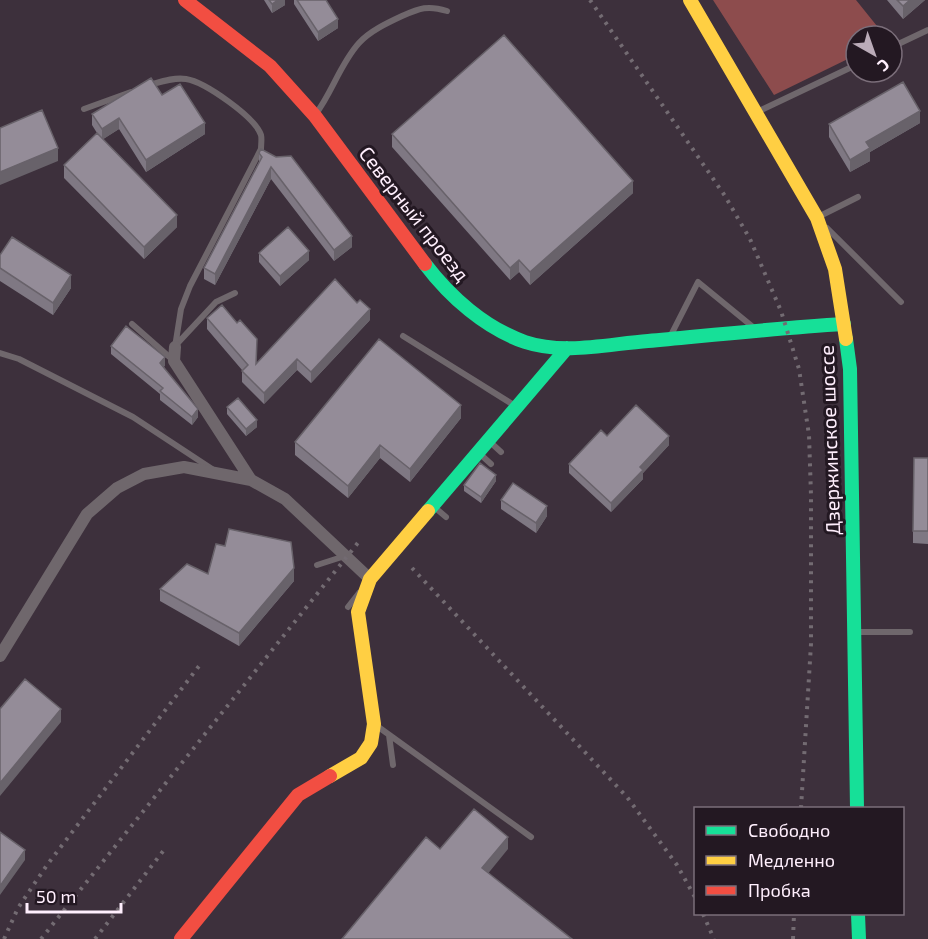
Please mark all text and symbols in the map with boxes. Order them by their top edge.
north arrow [844,24,904,84]
text: С [874,56,894,76]
street label: Северный проезд [355,141,475,286]
street label: Дзержинское шоссе [814,345,844,536]
legend [694,807,904,915]
text: Свободно [748,819,830,841]
text: Медленно [748,849,835,871]
scale bar [27,876,122,914]
text: Пробка [748,879,811,901]
text: 50 m [36,885,76,907]

